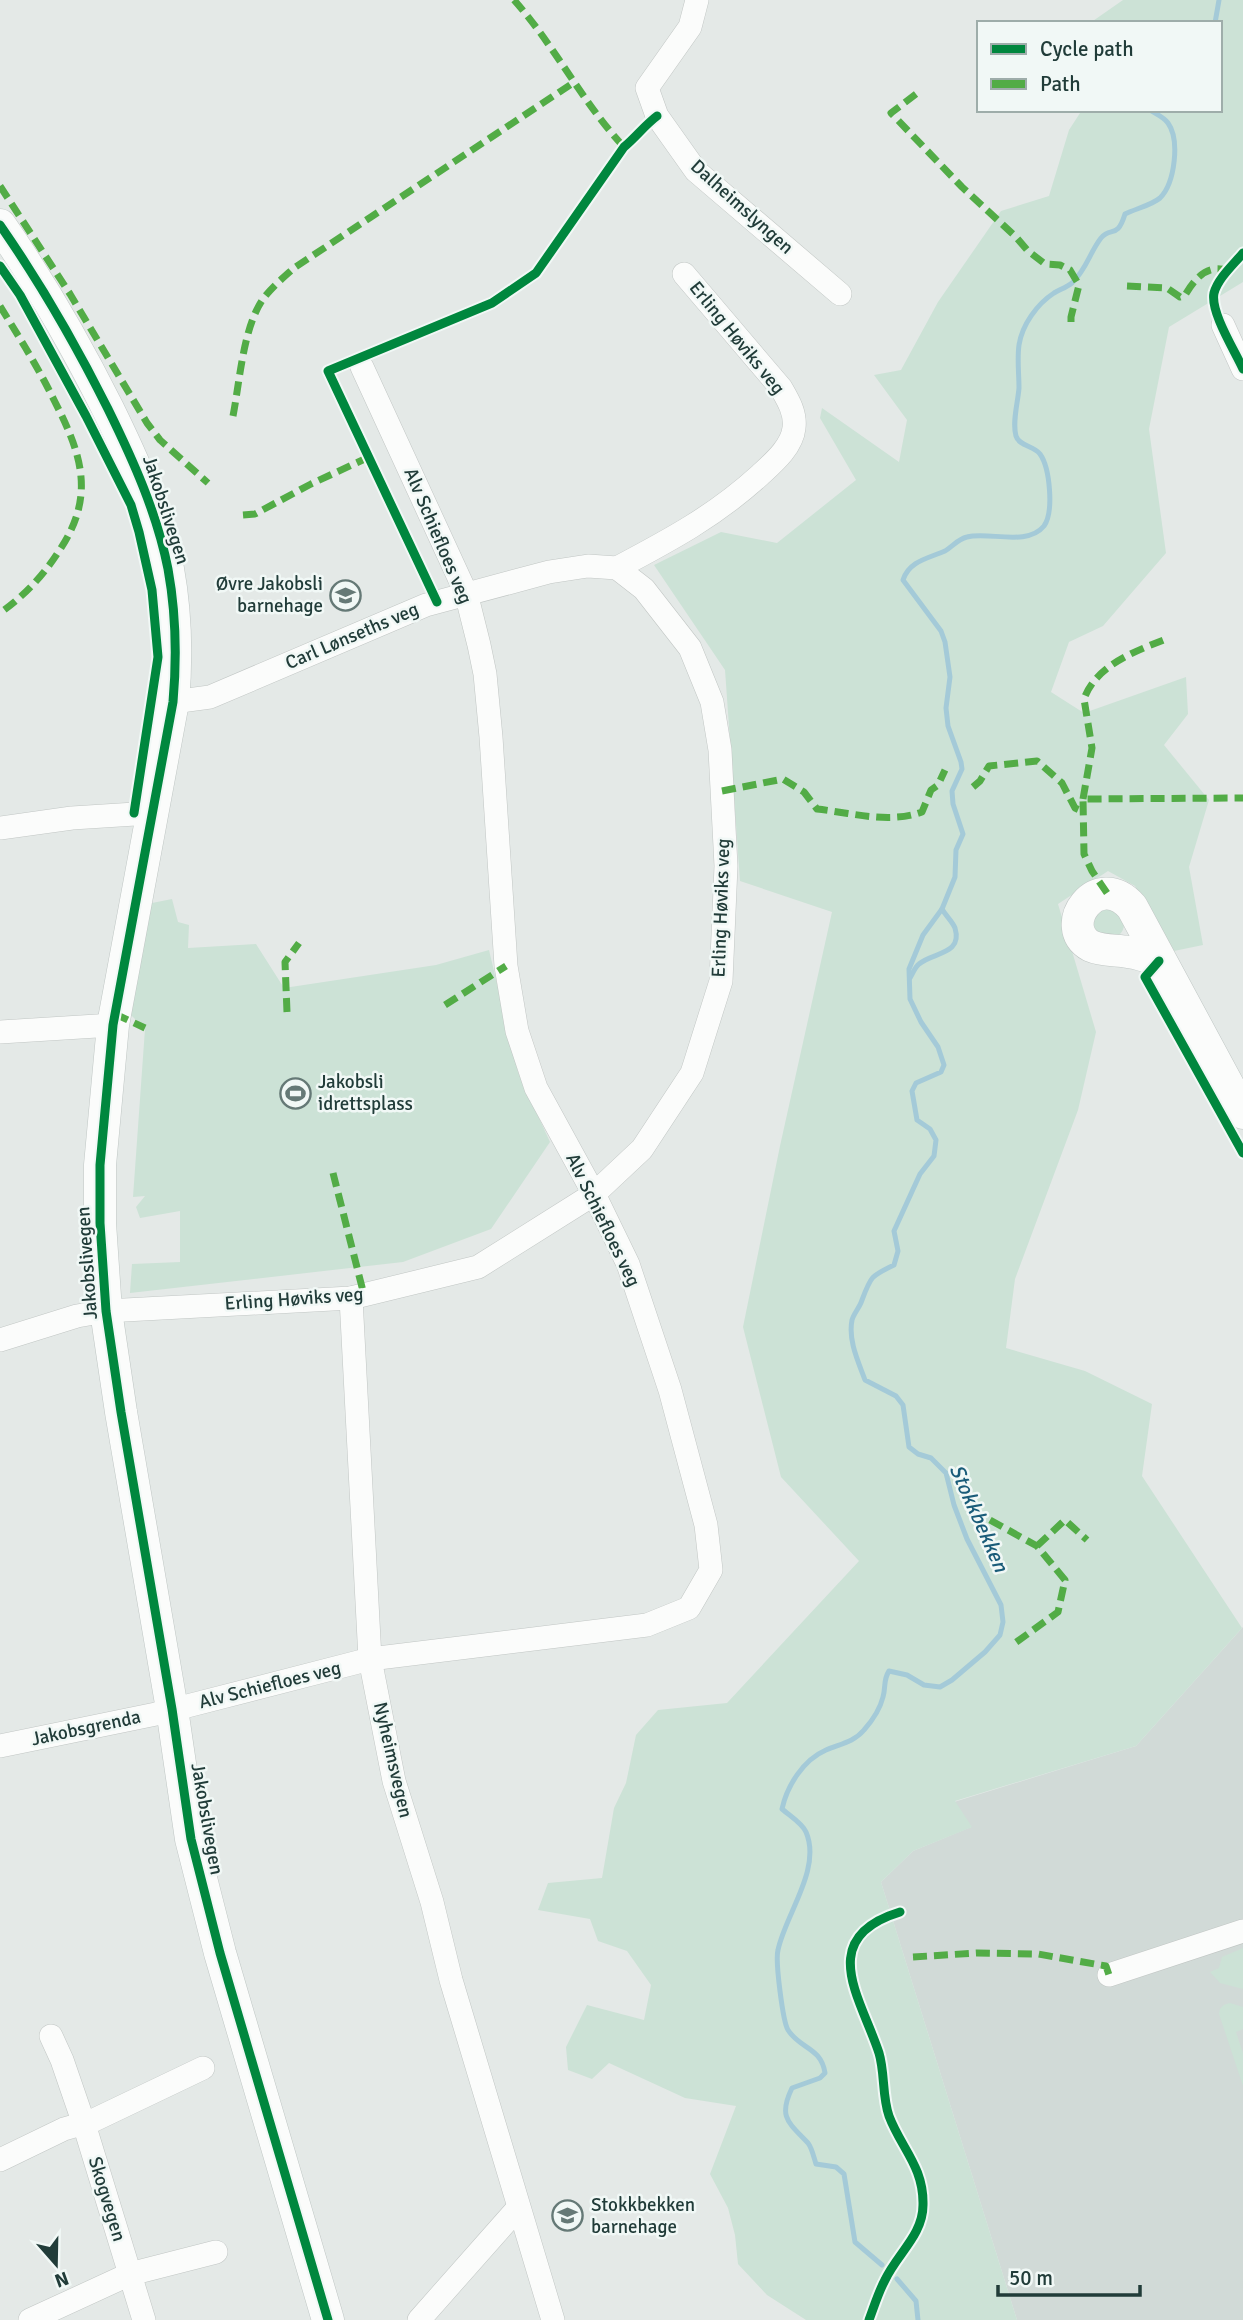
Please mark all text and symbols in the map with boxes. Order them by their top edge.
legend [977,21,1222,112]
text: Cycle path [1040,36,1134,62]
text: Path [1040,71,1081,97]
street label: Dalheimslyngen [686,154,798,260]
street label: Erling Høviks veg [684,276,790,400]
street label: Jakobslivegen [137,452,195,568]
street label: Alv Schiefloes veg [399,464,477,608]
place label: Øvre Jakobsli barnehage [216,572,323,618]
school or university icon: Øvre Jakobsli barnehage [329,578,363,612]
street label: Carl Lønseths veg [282,597,422,675]
street label: Erling Høviks veg [707,838,735,978]
place label: Jakobsli idrettsplass [318,1070,413,1116]
sports icon: Jakobsli idrettsplass [278,1076,312,1110]
street label: Alv Schiefloes veg [560,1149,646,1291]
street label: Jakobslivegen [71,1206,103,1320]
street label: Erling Høviks veg [224,1282,364,1316]
water label: Stokkbekken [944,1460,1014,1576]
street label: Alv Schiefloes veg [196,1656,344,1714]
street label: Nyheimsvegen [368,1700,418,1820]
street label: Jakobsgrenda [29,1705,143,1751]
street label: Jakobslivegen [185,1761,229,1877]
street label: Skogvegen [83,2154,131,2244]
place label: Stokkbekken barnehage [591,2193,695,2239]
school or university icon: Stokkbekken barnehage [551,2199,585,2233]
north arrow [21,2229,91,2299]
scale bar [998,2254,1140,2298]
text: N [51,2265,72,2293]
text: 50 m [1009,2265,1053,2291]

